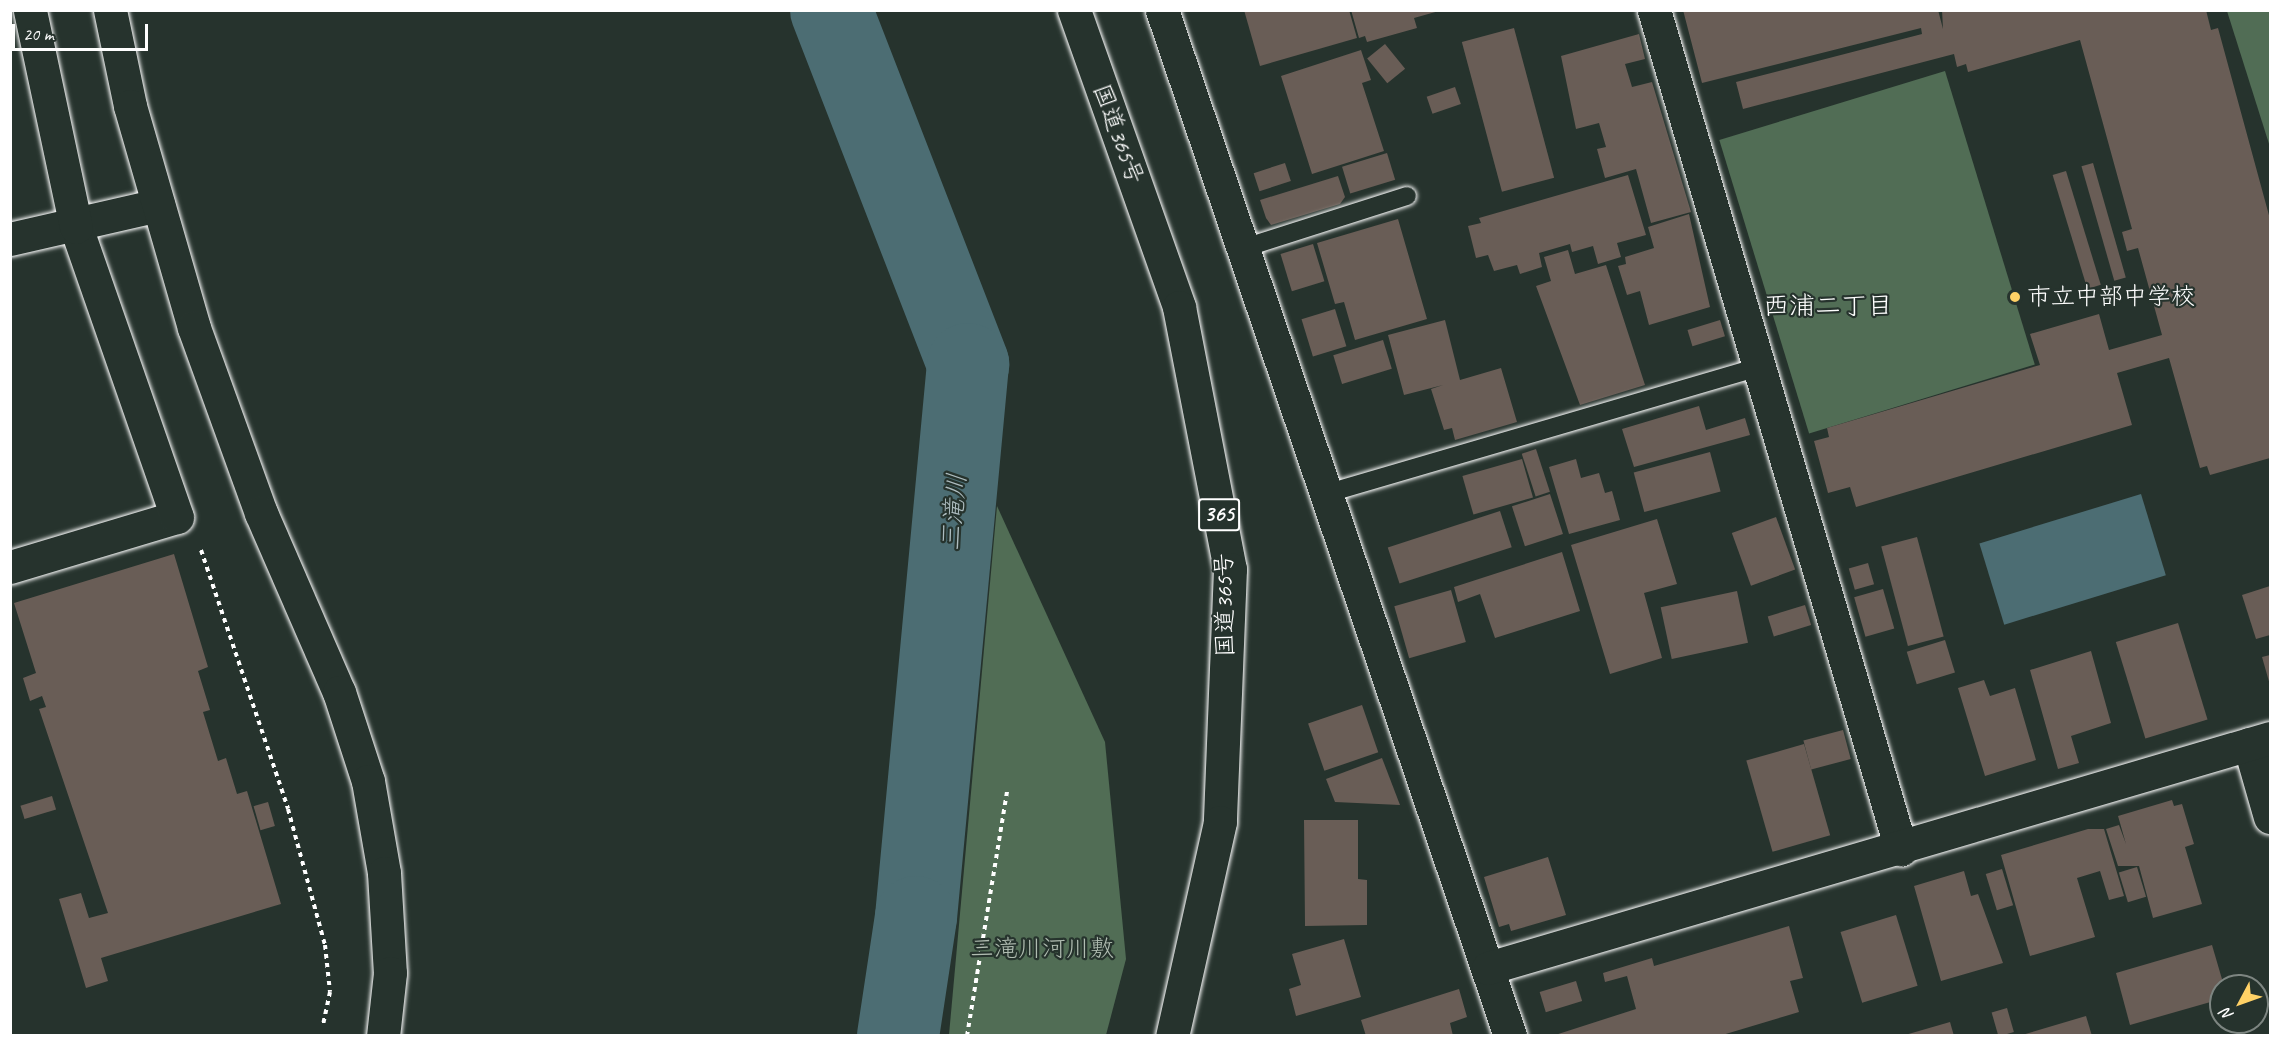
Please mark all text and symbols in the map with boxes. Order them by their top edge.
scale bar [15,12,152,50]
text: 20 m [23,23,54,45]
street label: 国道365号 [1087,80,1149,188]
place label: 市立中部中学校 [2027,283,2195,311]
district label: 西浦二丁目 [1763,290,1893,322]
marker: 市立中部中学校 [2008,290,2022,304]
water label: 三滝川 [935,472,973,552]
road number: 365 [1198,496,1240,534]
street label: 国道365号 [1210,553,1240,657]
park label: 三滝川河川敷 [970,935,1114,963]
north arrow [2209,974,2269,1034]
text: N [2216,1004,2238,1025]

